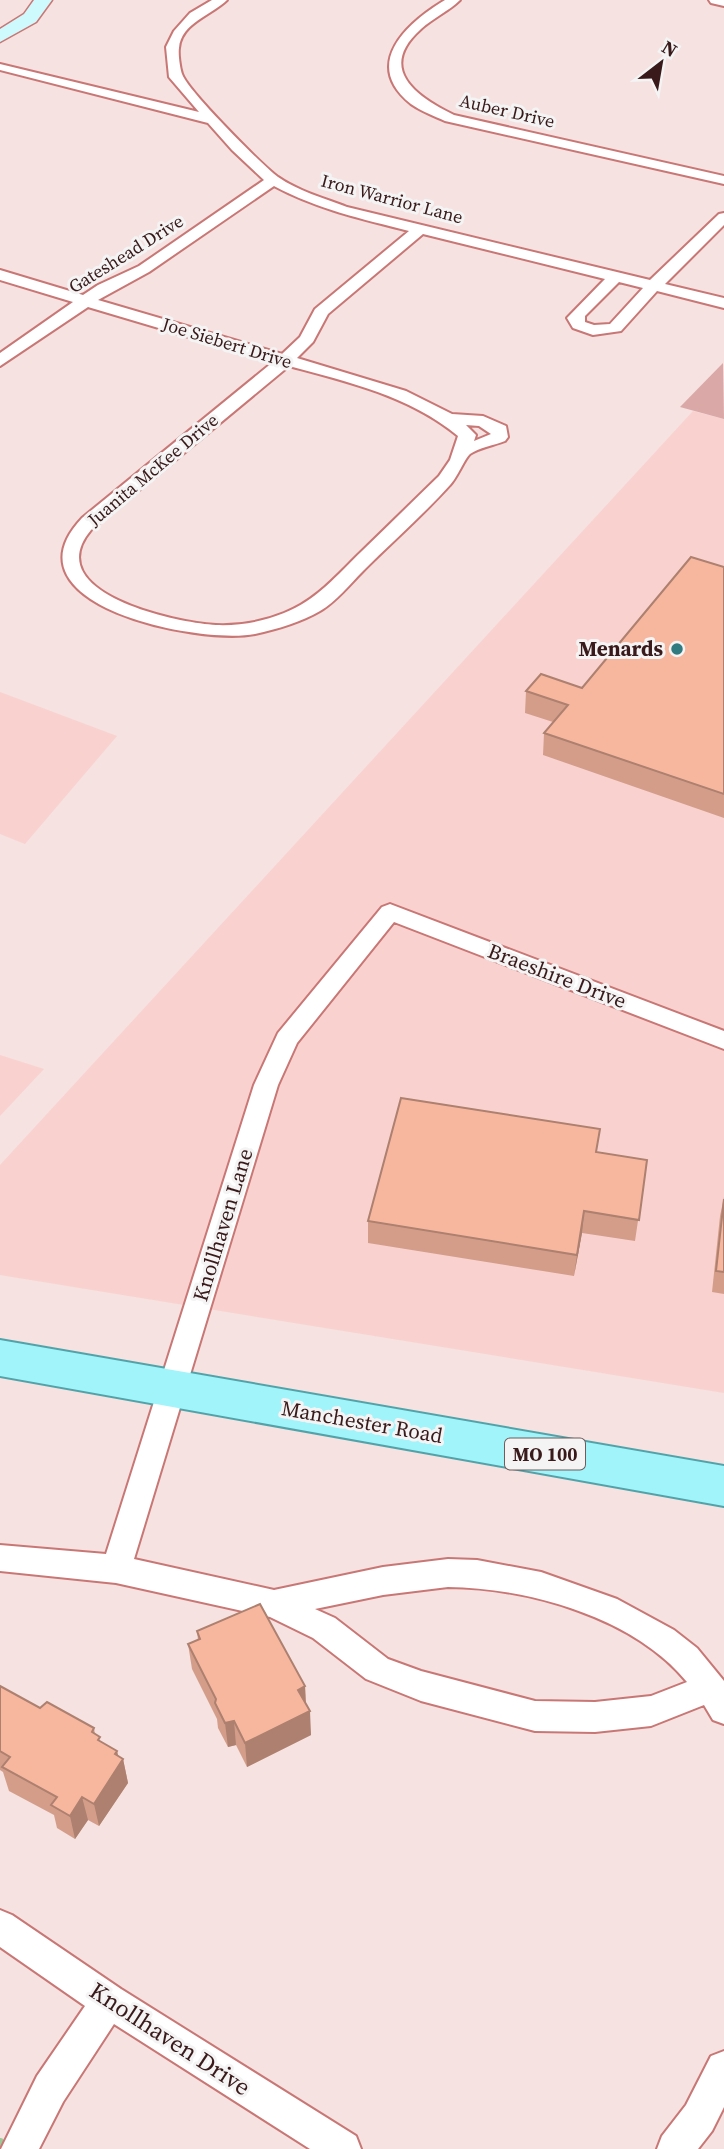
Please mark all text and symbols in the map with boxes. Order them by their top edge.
north arrow [626,28,696,98]
text: N [657,34,683,63]
street label: Auber Drive [457,87,557,134]
street label: Iron Warrior Lane [318,168,466,229]
street label: Gateshead Drive [64,208,188,299]
street label: Joe Siebert Drive [158,311,295,374]
street label: Juanita McKee Drive [81,408,223,532]
place label: Menards [578,634,663,663]
marker: Menards [669,641,685,657]
street label: Braeshire Drive [484,936,631,1015]
street label: Knollhaven Lane [185,1145,260,1305]
street label: Manchester Road [279,1393,445,1450]
road number: MO 100 [505,1438,585,1470]
street label: Knollhaven Drive [83,1974,257,2103]

